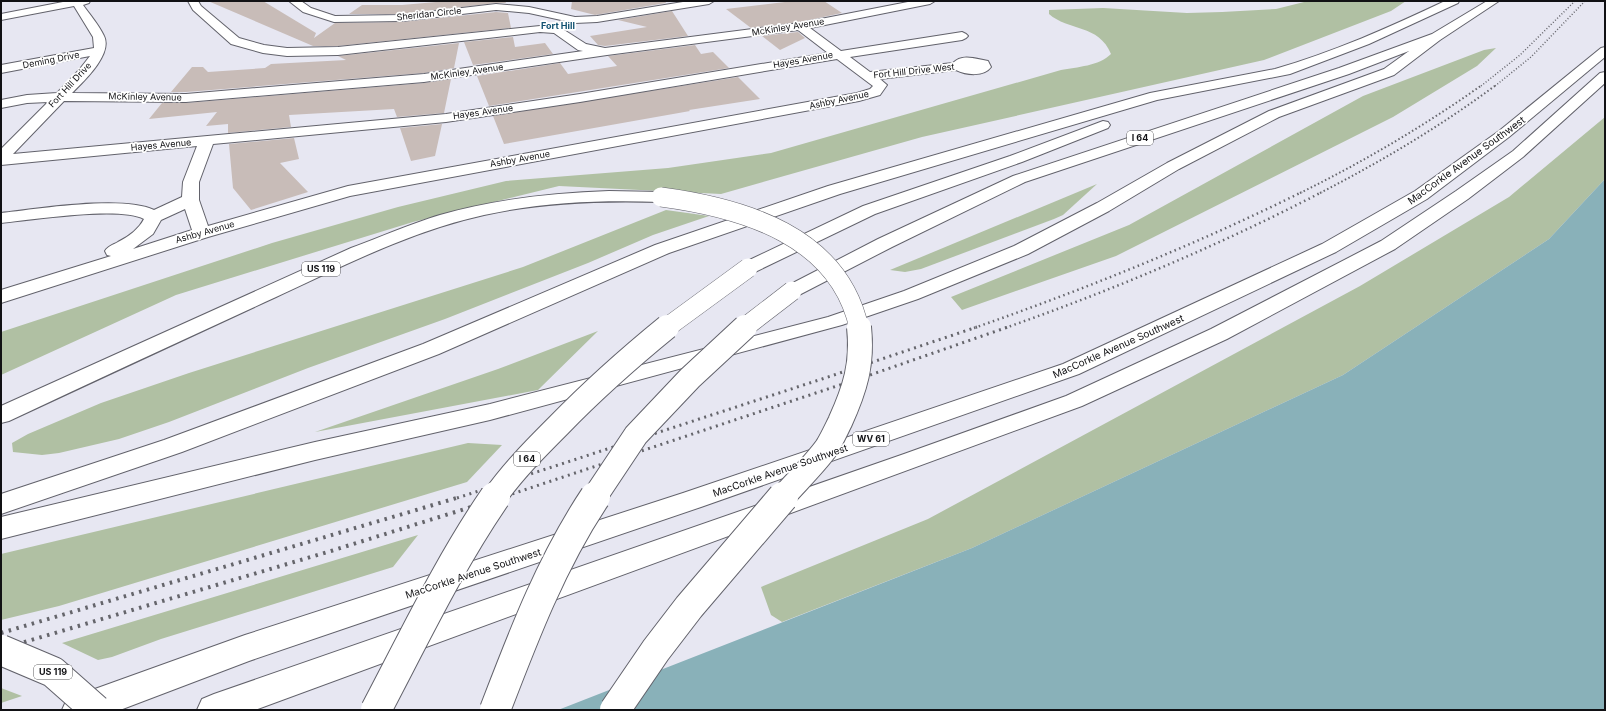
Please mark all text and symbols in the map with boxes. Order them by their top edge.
street label: Sheridan Circle [396,5,462,22]
street label: McKinley Avenue [751,15,825,38]
district label: Fort Hill [541,20,575,31]
street label: Deming Drive [22,49,80,70]
street label: Hayes Avenue [772,49,834,70]
street label: Fort Hill Drive [46,60,93,109]
street label: McKinley Avenue [430,61,504,82]
street label: Fort Hill Drive West [873,61,955,80]
street label: Ashby Avenue [808,88,870,111]
street label: McKinley Avenue [108,90,182,103]
street label: Hayes Avenue [452,102,514,121]
street label: MacCorkle Avenue Southwest [1405,113,1528,207]
road number: I 64 [1127,131,1153,145]
street label: Hayes Avenue [130,136,192,153]
street label: Ashby Avenue [489,148,551,169]
street label: Ashby Avenue [174,218,236,245]
road number: US 119 [302,262,340,276]
street label: MacCorkle Avenue Southwest [1051,311,1186,380]
road number: WV 61 [853,432,889,446]
street label: MacCorkle Avenue Southwest [711,441,850,499]
road number: I 64 [514,452,540,466]
street label: MacCorkle Avenue Southwest [404,545,543,601]
road number: US 119 [34,665,72,679]

